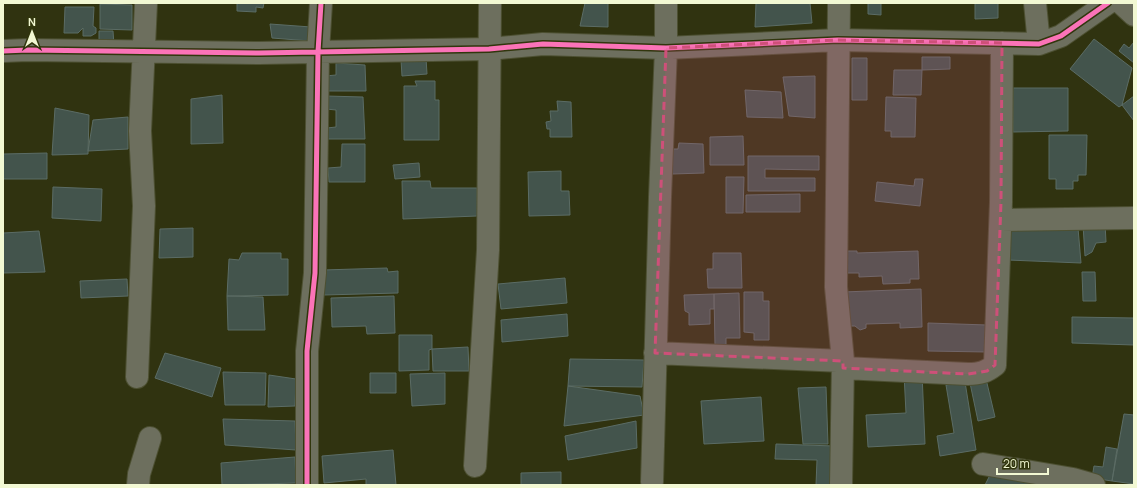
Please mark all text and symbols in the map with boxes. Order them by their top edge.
north arrow [12,12,52,52]
text: N [28,14,36,29]
scale bar [997,450,1048,476]
text: 20 m [1003,455,1030,472]

